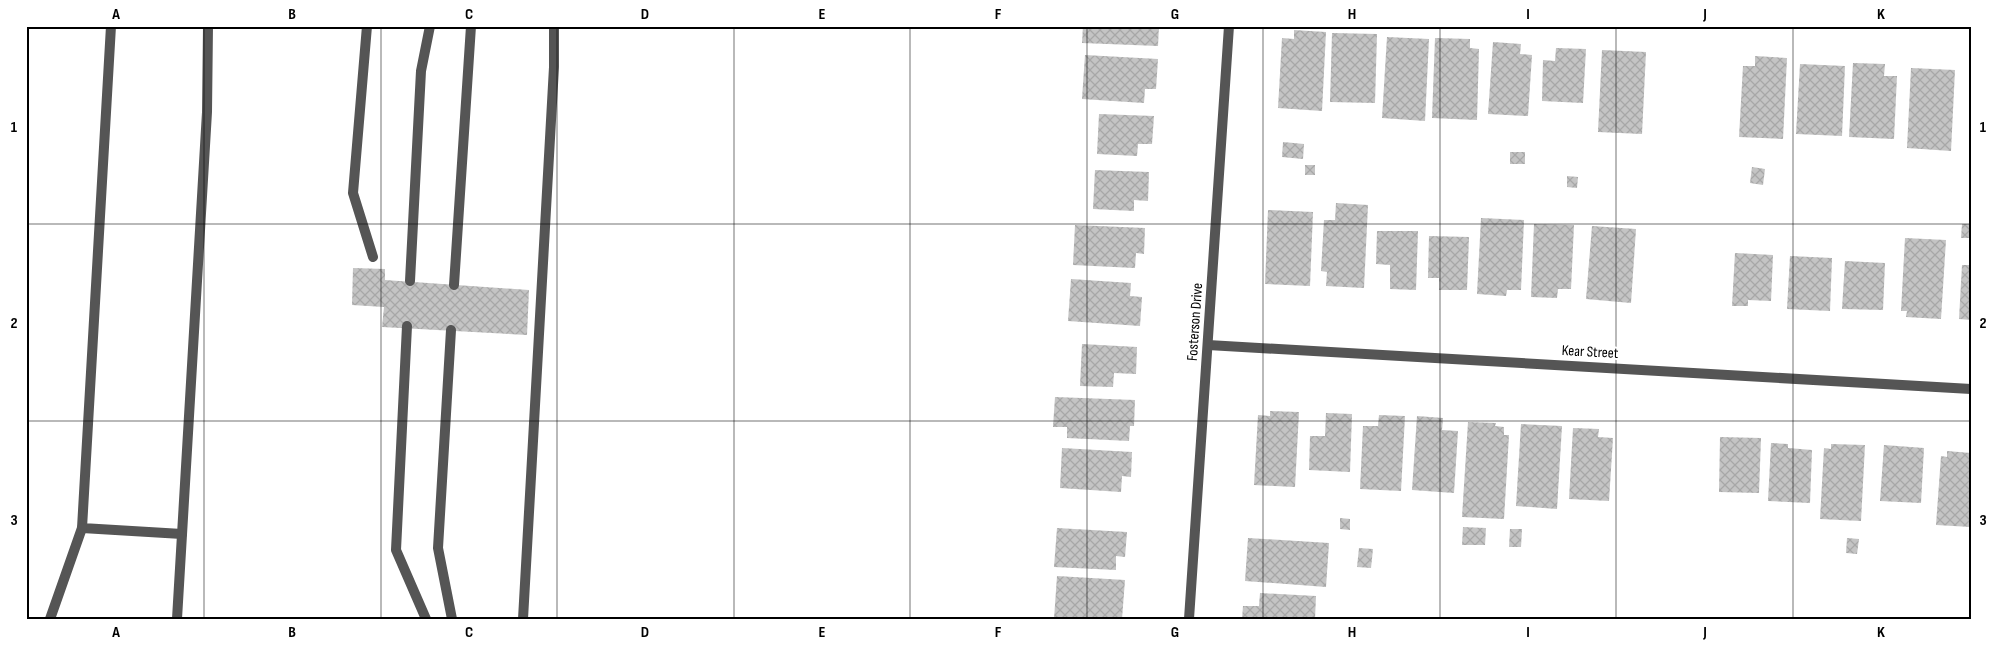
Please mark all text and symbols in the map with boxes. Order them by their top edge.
text: A [111,5,120,24]
text: B [288,5,296,24]
text: C [465,5,473,24]
text: D [641,5,649,24]
text: E [819,5,826,24]
text: F [995,5,1002,24]
text: G [1171,5,1179,24]
text: H [1348,5,1356,24]
text: I [1526,5,1530,24]
text: J [1702,5,1707,24]
text: K [1877,5,1885,24]
text: 1 [11,118,18,137]
text: 1 [1980,118,1987,137]
street label: Fosterson Drive [1183,282,1207,362]
text: 2 [10,314,18,333]
text: 2 [1979,314,1987,333]
street label: Kear Street [1561,341,1619,363]
text: 3 [10,511,18,530]
text: 3 [1979,511,1987,530]
text: A [111,623,120,642]
text: B [288,623,296,642]
text: C [465,623,473,642]
text: D [641,623,649,642]
text: E [819,623,826,642]
text: F [995,623,1002,642]
text: G [1171,623,1179,642]
text: H [1348,623,1356,642]
text: I [1526,623,1530,642]
text: J [1702,623,1707,642]
text: K [1877,623,1885,642]

